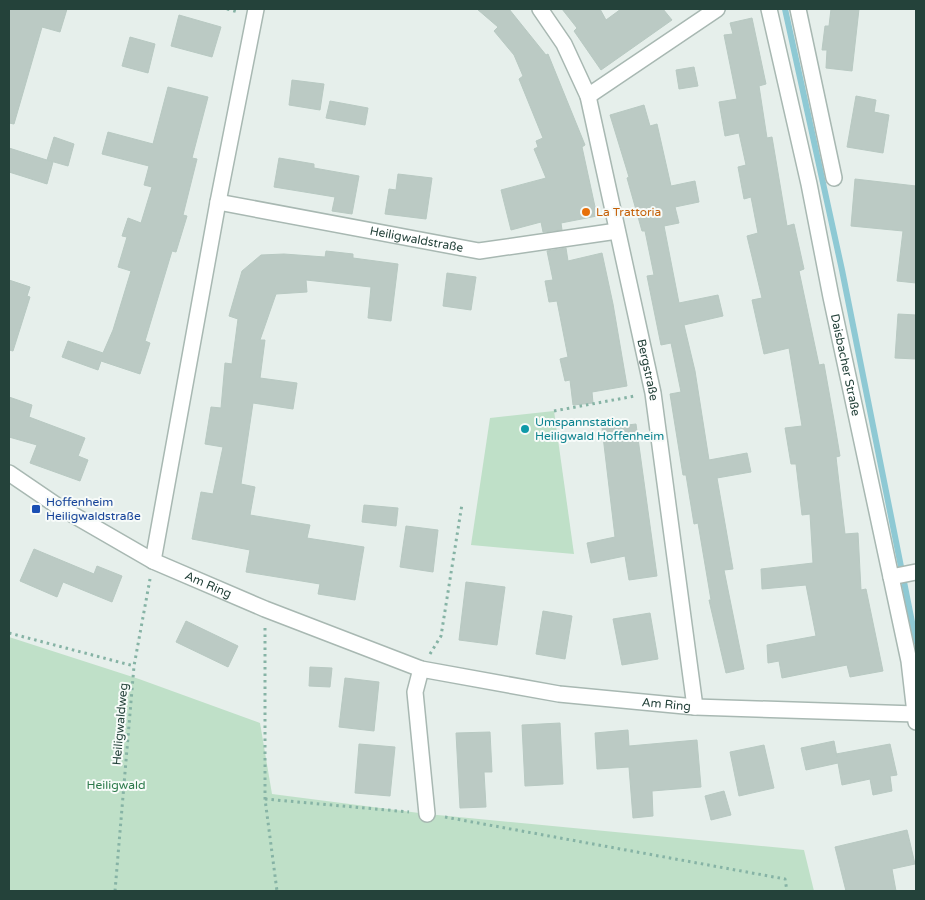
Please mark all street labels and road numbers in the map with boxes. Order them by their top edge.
street label: Heiligwaldstraße [369,224,465,255]
street label: Daisbacher Straße [828,312,863,417]
street label: Bergstraße [634,338,661,402]
street label: Am Ring [183,569,234,601]
street label: Heiligwaldweg [109,682,131,766]
street label: Am Ring [641,695,692,714]

